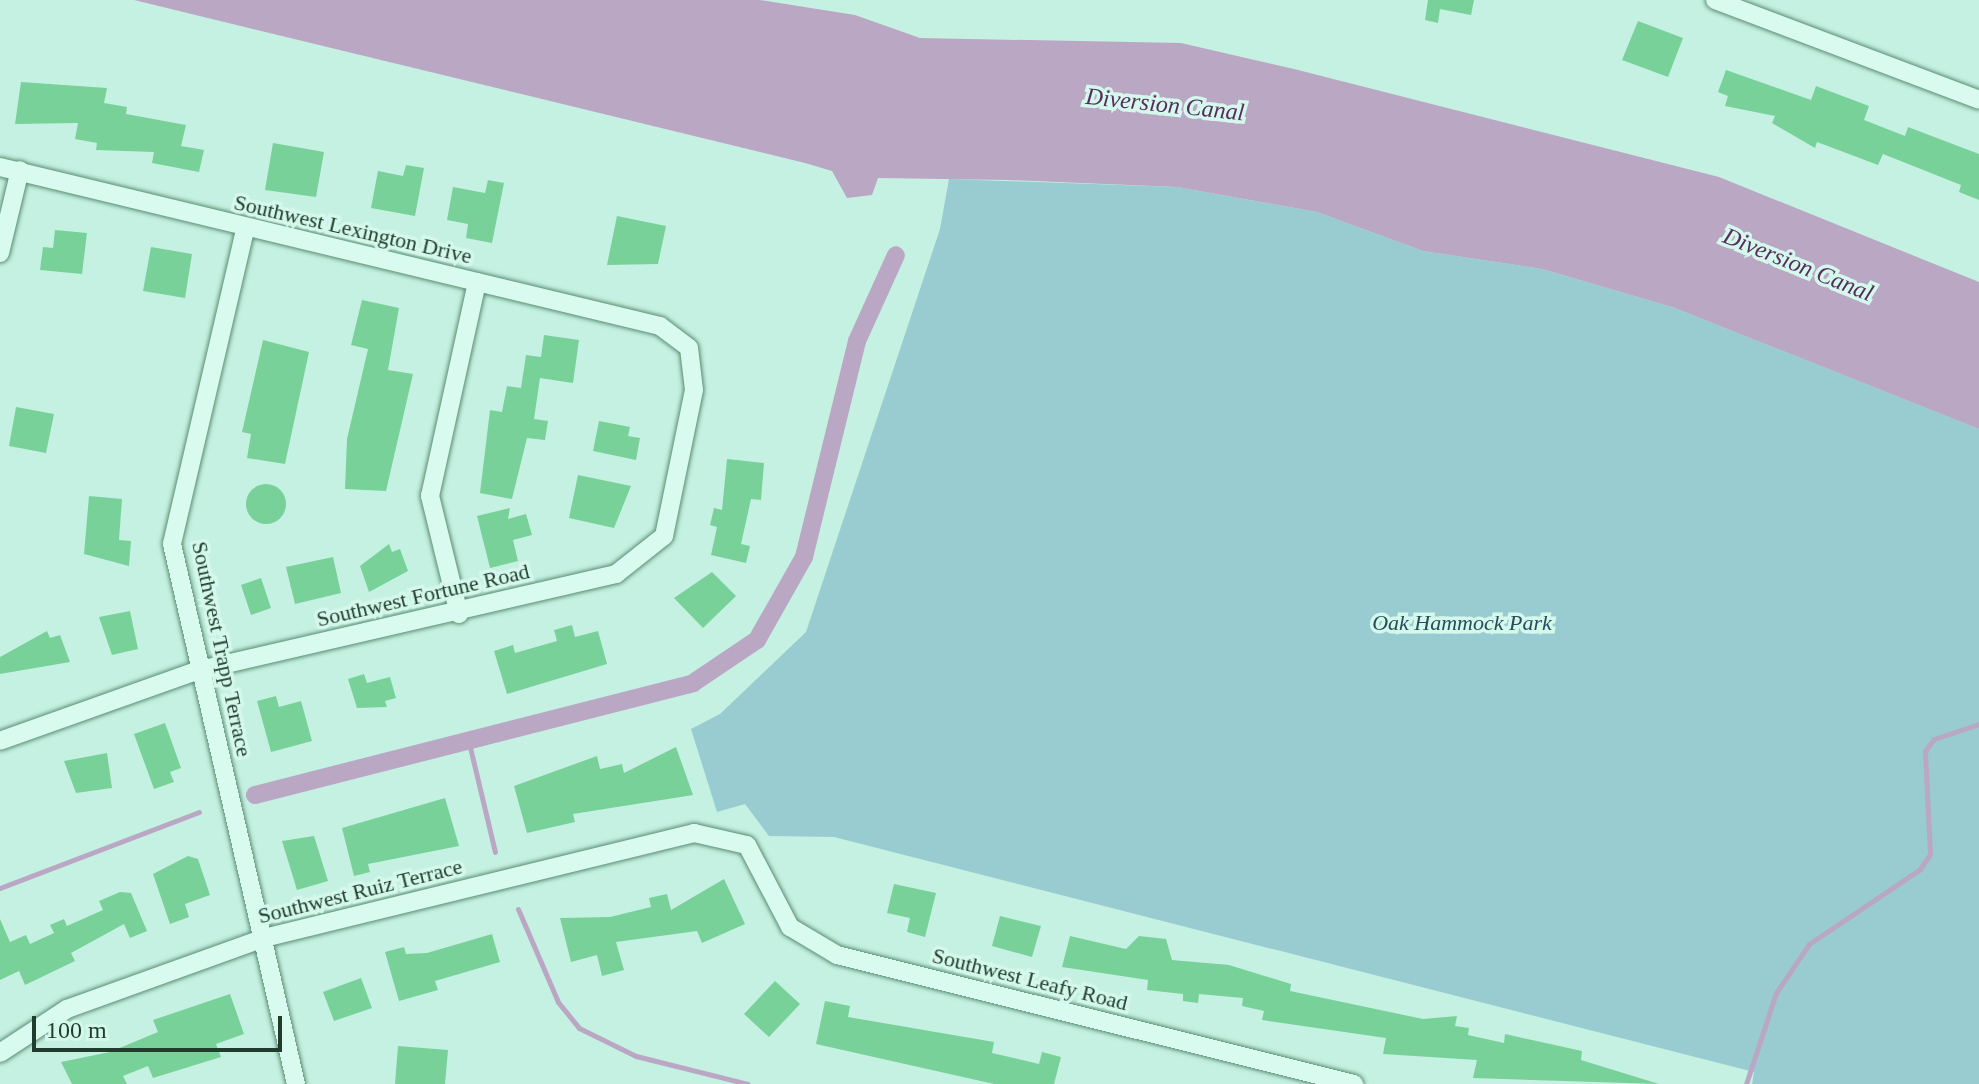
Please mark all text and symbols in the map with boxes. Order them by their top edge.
water label: Diversion Canal [1084,82,1246,128]
street label: Southwest Lexington Drive [232,189,474,269]
water label: Diversion Canal [1719,222,1877,308]
street label: Southwest Trapp Terrace [186,539,258,759]
street label: Southwest Fortune Road [314,558,532,632]
park label: Oak Hammock Park [1372,610,1552,636]
street label: Southwest Ruiz Terrace [255,853,465,929]
street label: Southwest Leafy Road [930,942,1130,1016]
scale bar [36,1000,286,1050]
text: 100 m [46,1017,107,1043]

